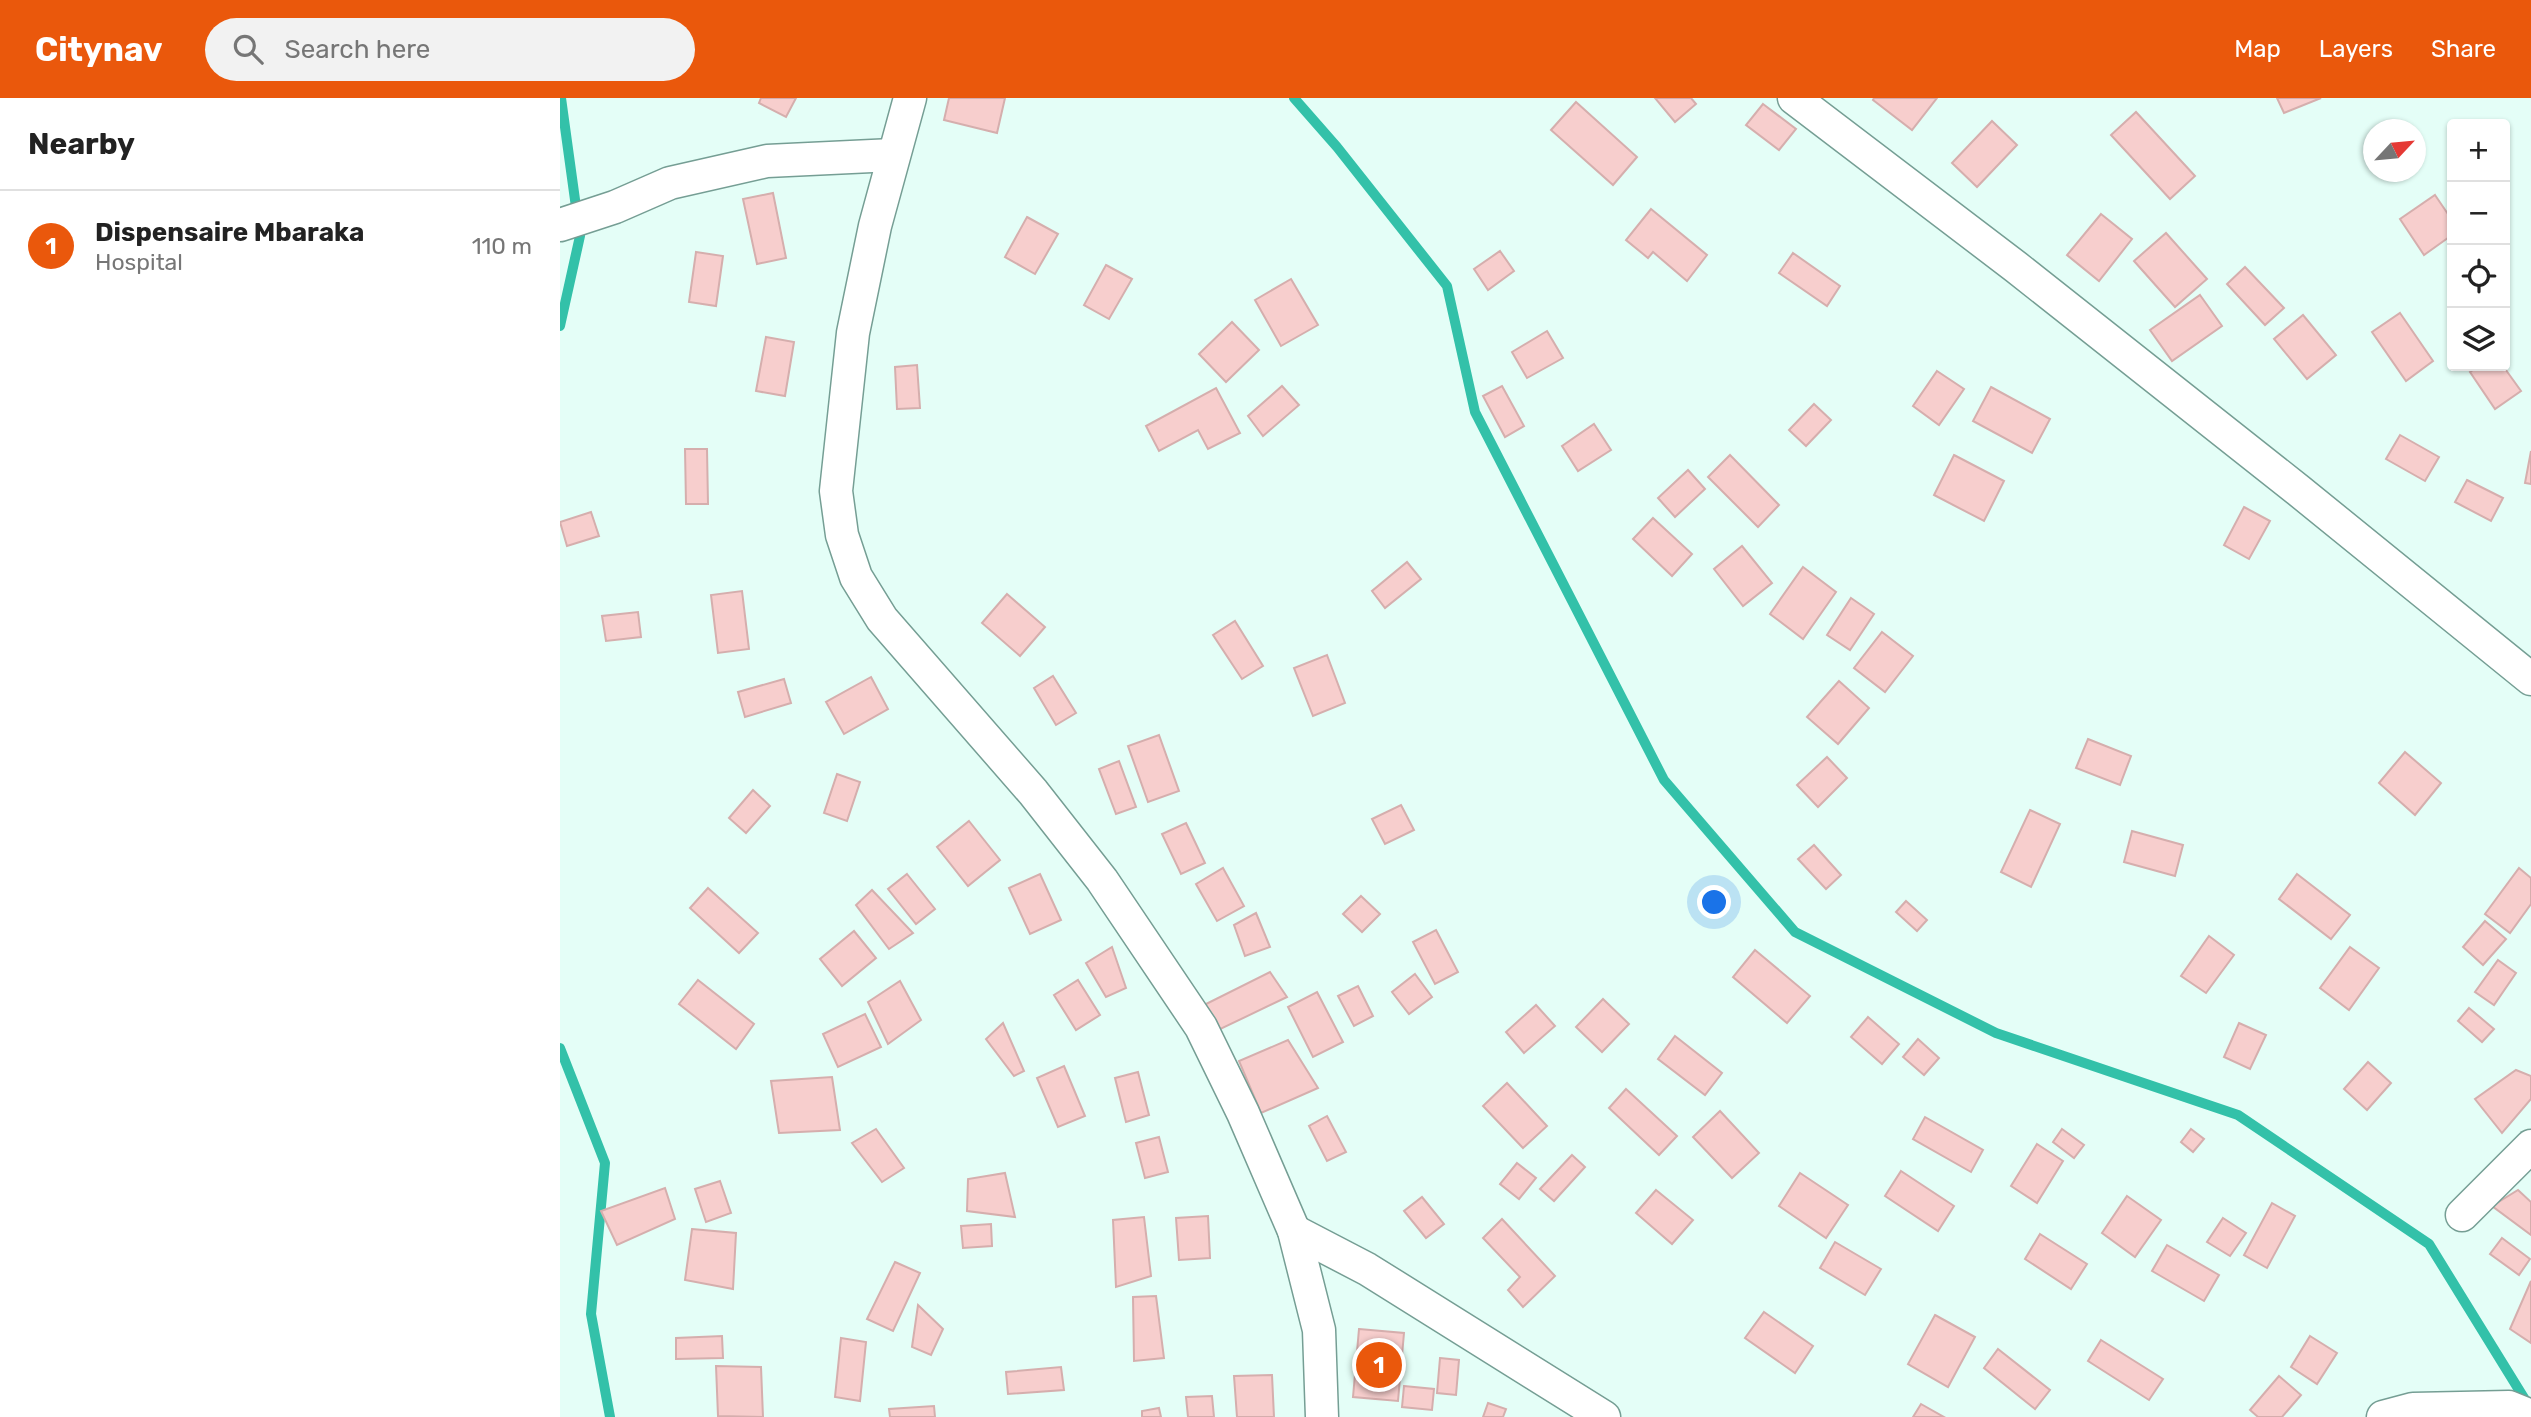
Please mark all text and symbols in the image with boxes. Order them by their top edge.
search box [205,18,695,81]
text: Citynav [35,30,163,69]
icon: search [229,30,267,68]
text: Search here [285,34,430,65]
text: Map [2234,35,2281,63]
text: Layers [2319,35,2393,63]
text: Share [2431,35,2496,63]
north arrow [2363,119,2426,182]
map controls [2447,119,2510,371]
button: + [2447,119,2510,182]
text: Nearby [28,126,135,162]
button: − [2447,182,2510,245]
text: Dispensaire Mbaraka [95,217,364,248]
text: 1 [45,232,57,260]
text: 110 m [472,232,532,260]
button: locate [2447,245,2510,308]
text: Hospital [95,248,183,276]
button: layers [2447,308,2510,371]
your location [1697,885,1731,919]
pin: 1 [1356,1339,1402,1391]

